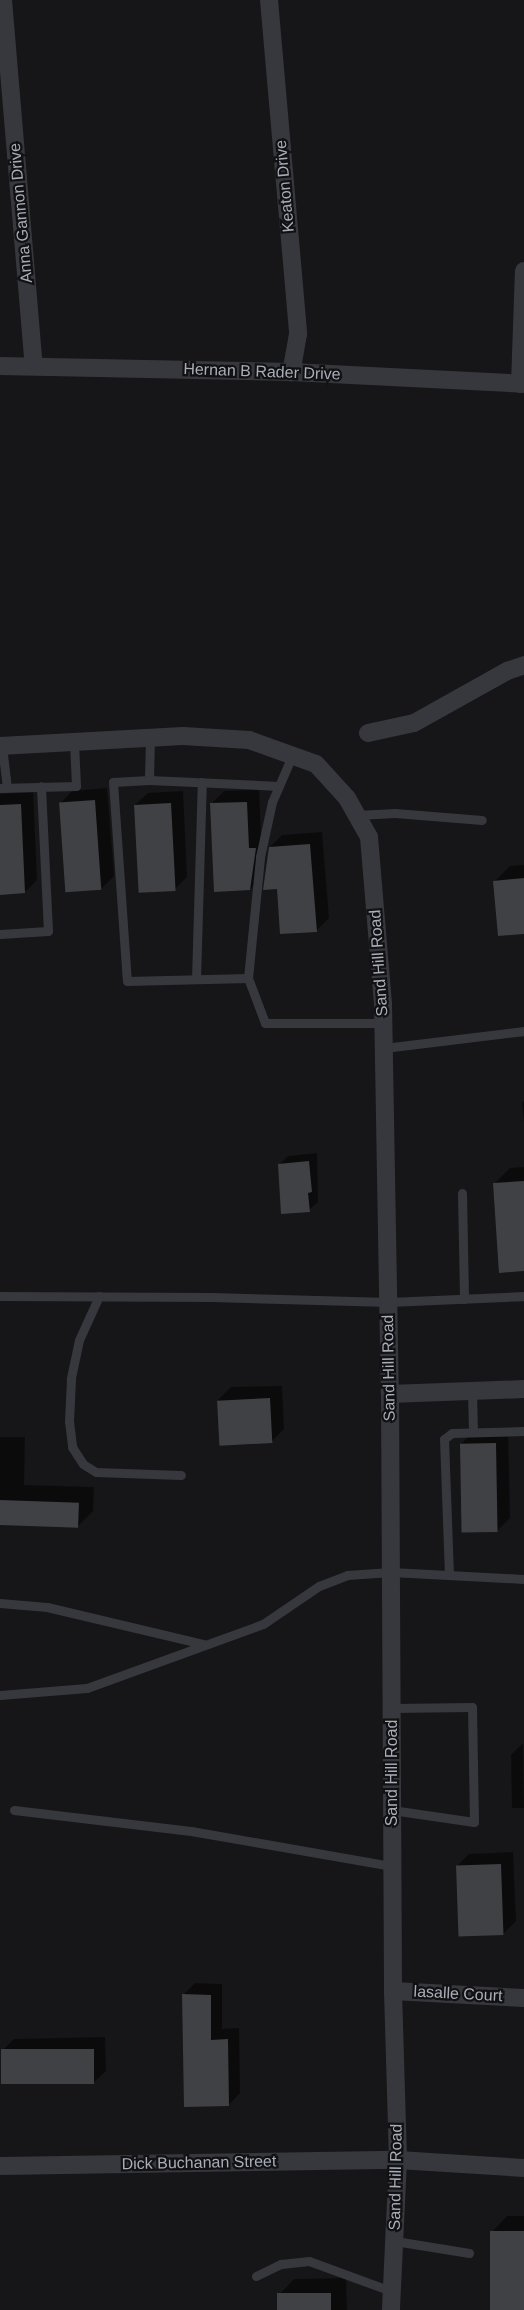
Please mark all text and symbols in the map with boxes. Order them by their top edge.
street label: Keaton Drive [271,139,299,233]
street label: Anna Gannon Drive [5,142,37,284]
street label: Hernan B Rader Drive [183,360,341,384]
street label: Sand Hill Road [366,909,392,1017]
street label: Sand Hill Road [378,1314,400,1422]
street label: Sand Hill Road [382,1720,402,1826]
street label: lasalle Court [413,1982,503,2006]
street label: Sand Hill Road [385,2123,407,2231]
street label: Dick Buchanan Street [121,2152,277,2174]

